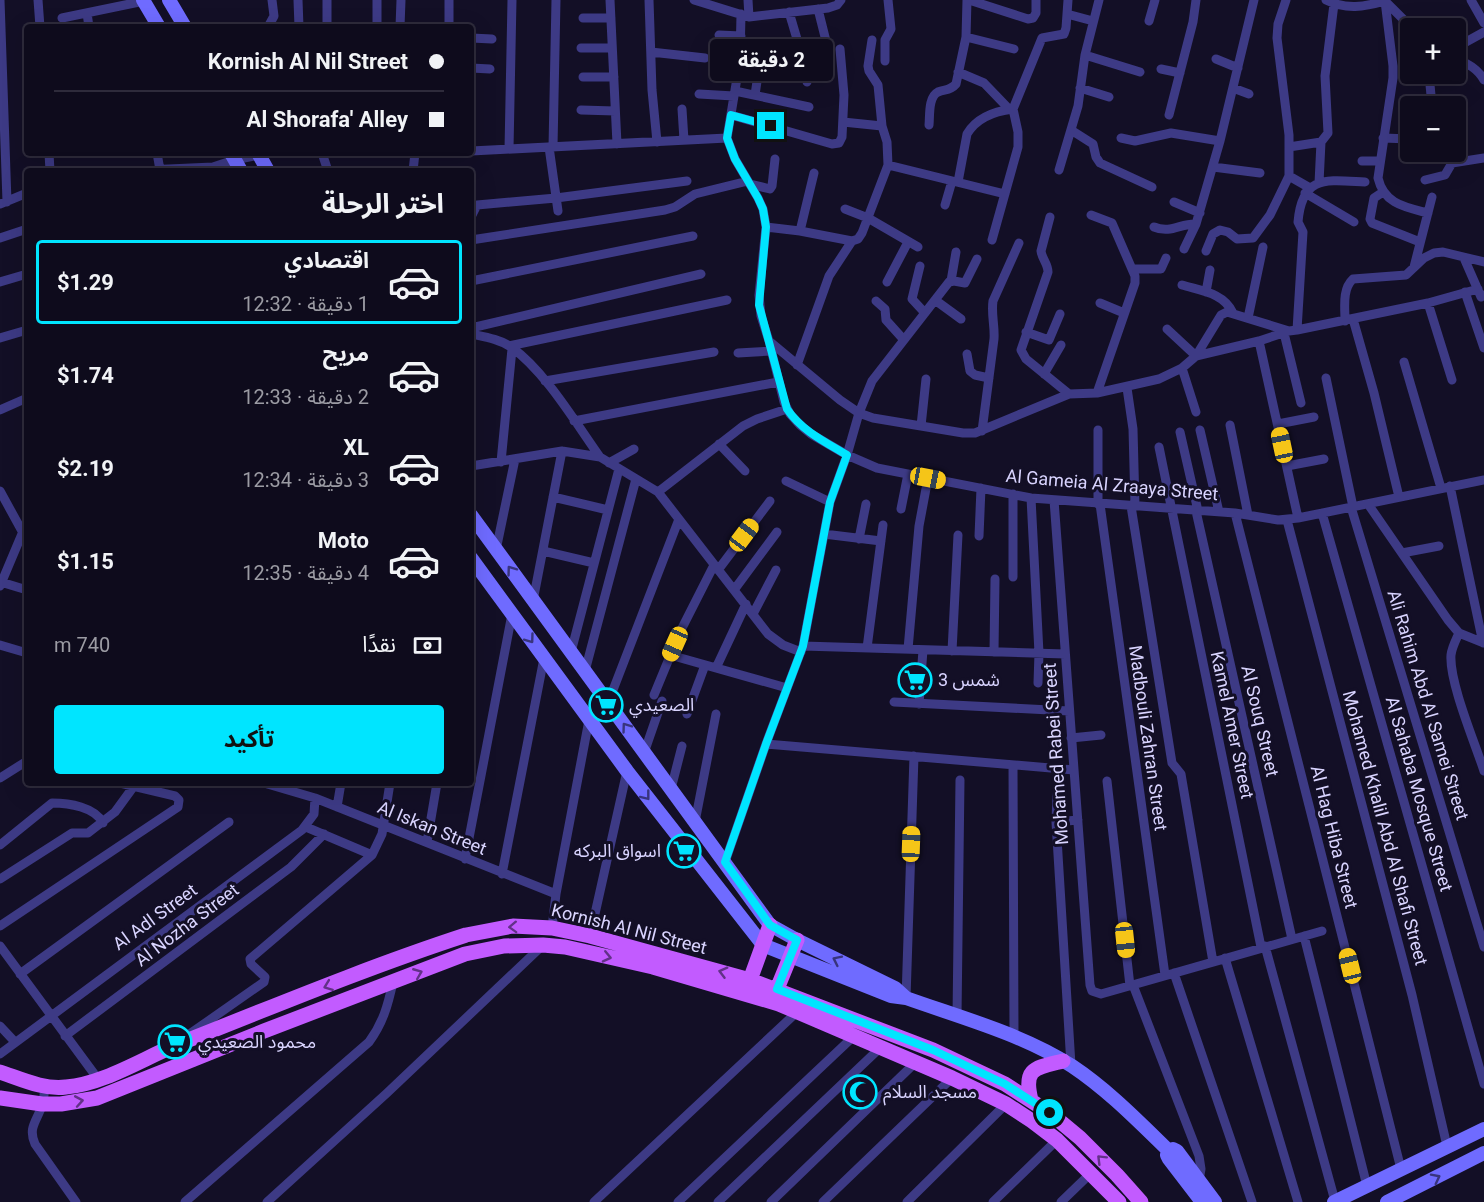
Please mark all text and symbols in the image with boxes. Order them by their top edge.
map controls [1400,18,1466,162]
button: + [1400,18,1466,84]
callout: 2 دقيقة [710,39,832,81]
text: 2 دقيقة [738,48,805,72]
text: Kornish Al Nil Street [208,49,408,74]
button: − [1400,96,1466,162]
text: Al Shorafa' Alley [247,107,408,132]
route end [757,112,784,139]
text: اختر الرحلة [322,188,444,220]
text: اقتصادي [284,248,369,273]
icon: car [387,255,441,309]
text: $1.29 [57,270,114,295]
text: 1 دقيقة · 12:32 [242,292,369,316]
text: مريح [323,341,369,366]
icon: car [387,348,441,402]
text: $1.74 [57,363,114,388]
text: 2 دقيقة · 12:33 [242,385,369,409]
car [1269,426,1295,464]
text: XL [343,435,369,460]
icon: car [387,441,441,495]
text: $2.19 [57,456,114,481]
street label: Al Gameia Al Zraaya Street [1005,465,1219,504]
car [909,466,947,490]
text: 3 دقيقة · 12:34 [242,468,369,492]
car [726,515,762,555]
text: Moto [318,528,369,553]
icon: car [387,534,441,588]
text: $1.15 [57,549,114,574]
text: 4 دقيقة · 12:35 [242,561,369,585]
one-way arrow [507,565,518,576]
street label: Ali Rahim Abd Al Samei Street [1383,587,1474,823]
car [659,624,691,664]
icon: cash [411,629,444,662]
text: نقدًا [362,632,396,657]
one-way arrow [523,632,534,643]
text: 740 m [54,633,110,657]
street label: Madbouli Zahran Street [1125,644,1172,832]
street label: Kamel Amer Street [1207,649,1258,801]
supermarket icon: شمس 3 [897,662,933,698]
street label: Mohamed Rabei Street [1039,662,1072,846]
street label: Al Souq Street [1237,663,1284,779]
place label: شمس 3 [938,669,1000,691]
supermarket icon: الصعيدي [588,687,624,723]
street label: Mohamed Khalil Abd Al Shafi Street [1339,688,1432,968]
place label: الصعيدي [629,694,694,718]
street label: Al Sahaba Mosque Street [1382,694,1457,894]
button: تأكيد [54,705,444,774]
one-way arrow [622,723,633,734]
street label: Al Hag Hiba Street [1307,763,1362,911]
one-way arrow [638,789,649,800]
street label: Al Iskan Street [375,796,490,859]
car [901,826,921,862]
supermarket icon: اسواق البركه [666,833,702,869]
place label: اسواق البركه [574,840,661,862]
street label: Al Adl Street [109,879,201,954]
street label: Al Nozha Street [131,879,243,970]
street label: Kornish Al Nil Street [549,899,709,958]
one-way arrow [508,921,517,933]
car [1114,921,1136,959]
car [1337,946,1363,986]
one-way arrow [602,949,612,962]
one-way arrow [833,956,844,968]
one-way arrow [718,967,728,980]
one-way arrow [412,968,423,980]
one-way arrow [323,979,334,991]
supermarket icon: محمود الصعيدي [157,1024,193,1060]
place label: محمود الصعيدي [198,1031,316,1055]
mosque icon: مسجد السلام [842,1074,878,1110]
place label: مسجد السلام [883,1081,977,1106]
one-way arrow [73,1095,83,1108]
route start [1036,1099,1063,1126]
one-way arrow [1098,1155,1108,1166]
one-way arrow [1429,1173,1440,1185]

